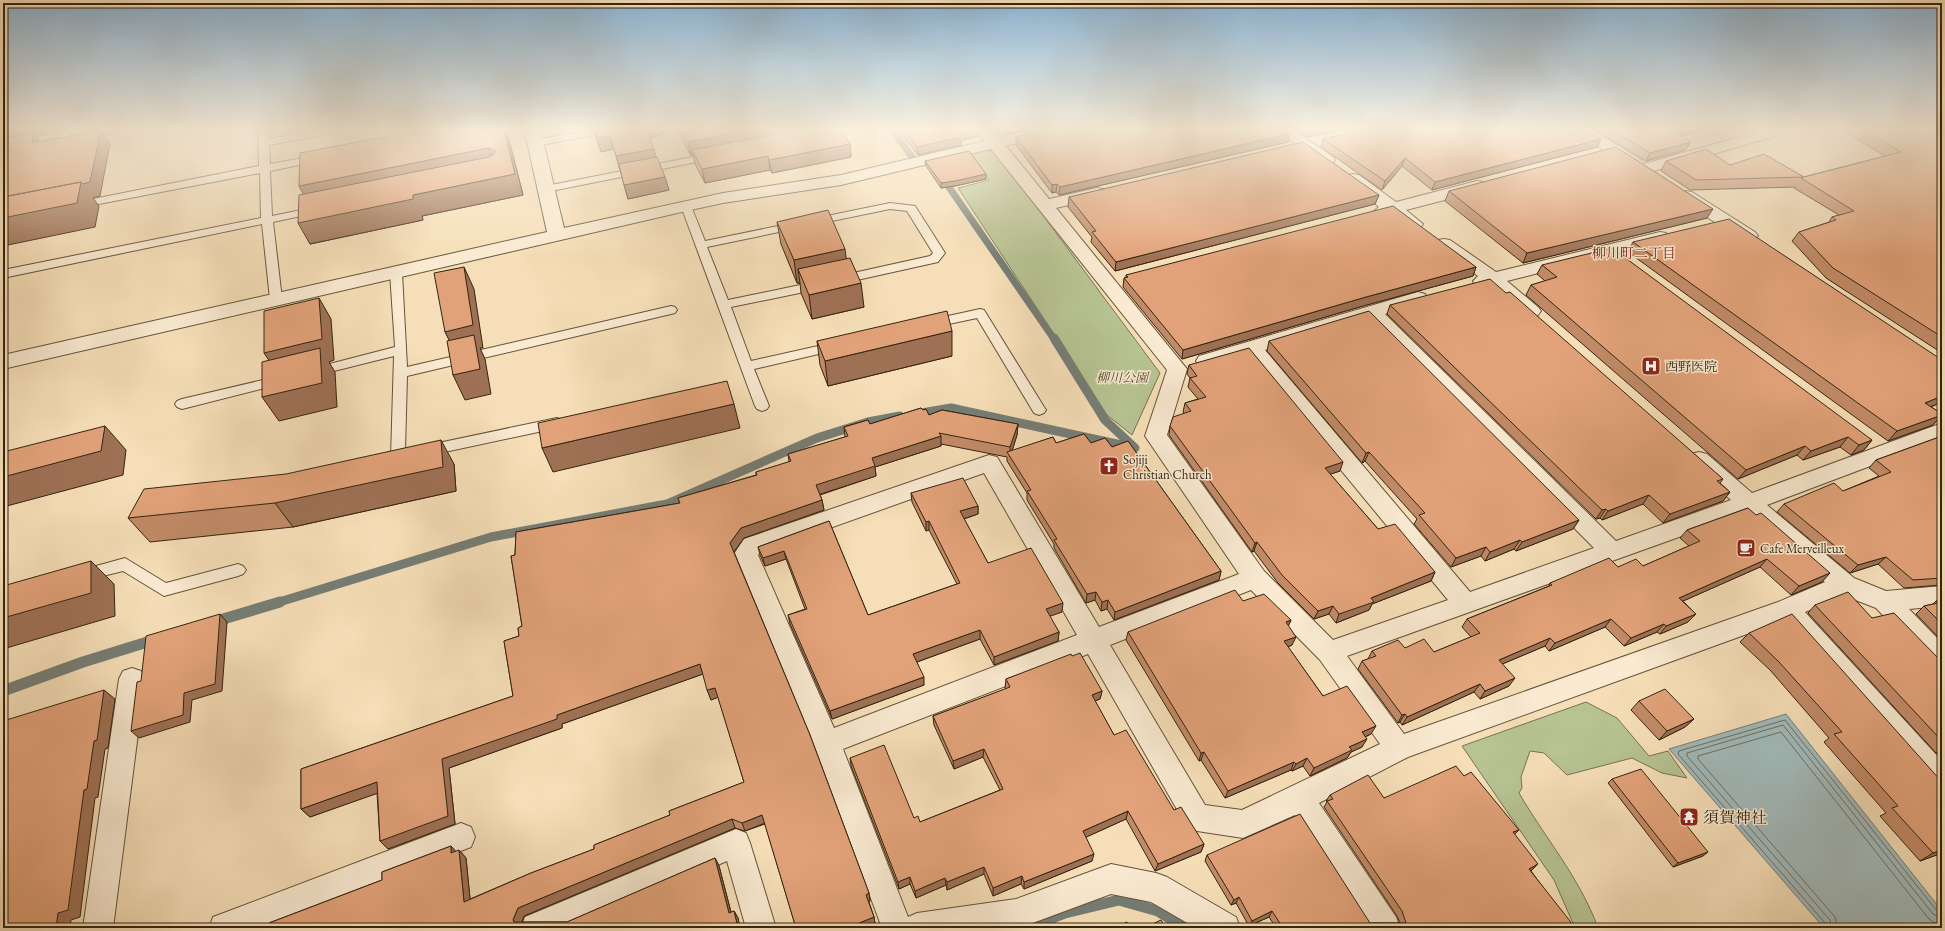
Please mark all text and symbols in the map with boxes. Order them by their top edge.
district label: 柳川町二丁目 [1592,244,1676,262]
hospital icon: 西野医院 [1640,355,1662,377]
place label: 西野医院 [1665,358,1717,375]
park label: 柳川公園 [1096,369,1150,386]
place label: Sojiji Christian Church [1123,451,1212,483]
church icon: Sojiji Christian Church [1098,455,1120,477]
cafe icon: Cafe Merveilleux [1735,537,1757,559]
place label: Cafe Merveilleux [1760,540,1845,557]
temple icon: 須賀神社 [1678,806,1700,828]
place label: 須賀神社 [1703,807,1767,828]

